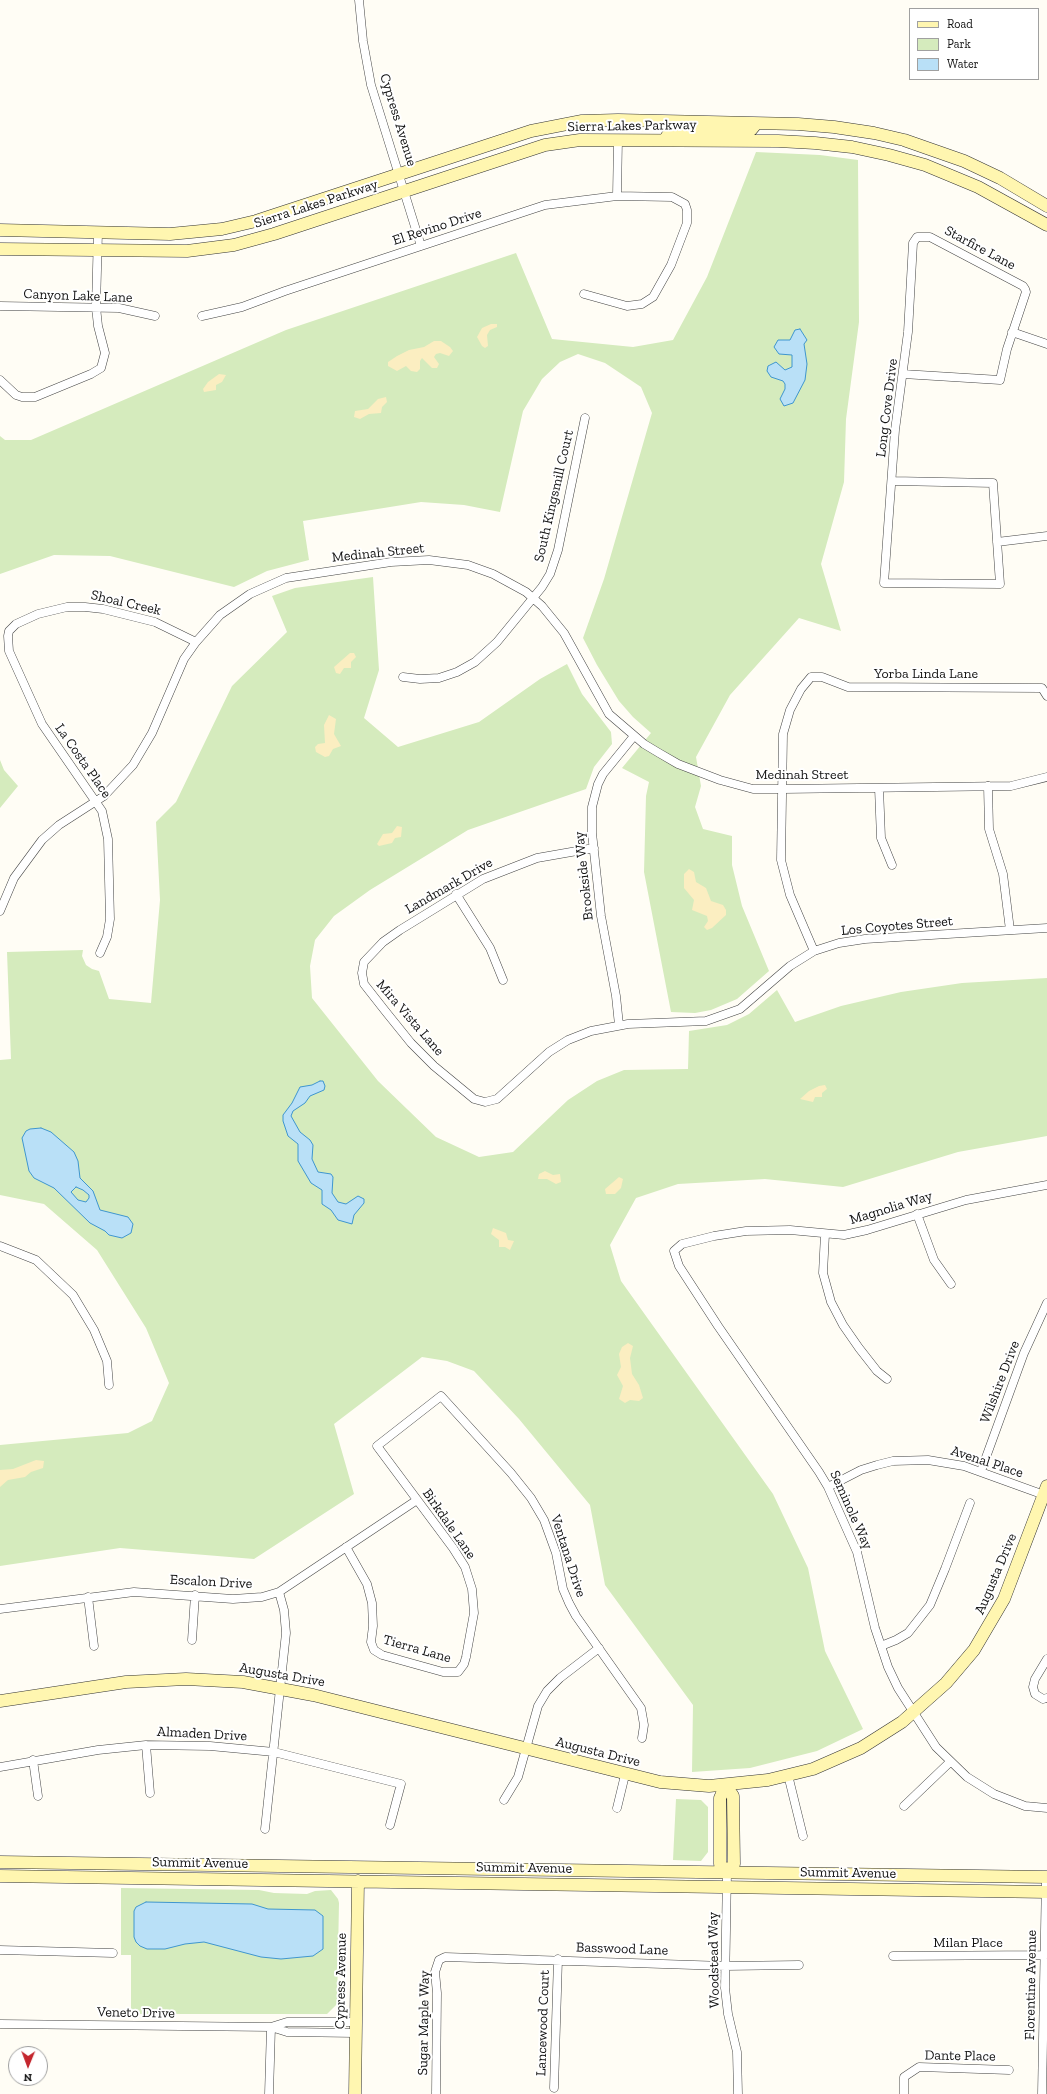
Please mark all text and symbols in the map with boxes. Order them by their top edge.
legend [909,8,1039,80]
text: Road [947,17,973,31]
text: Park [947,37,971,51]
text: Water [947,57,979,71]
street label: Cypress Avenue [376,72,420,168]
street label: Sierra Lakes Parkway [567,116,697,136]
street label: Sierra Lakes Parkway [252,176,380,232]
street label: El Revino Drive [391,205,483,249]
street label: Starfire Lane [942,222,1018,274]
street label: Canyon Lake Lane [23,286,133,306]
street label: Long Cove Drive [873,358,901,458]
street label: South Kingsmill Court [531,428,577,564]
street label: Medinah Street [331,540,425,566]
street label: Shoal Creek [89,587,163,619]
street label: Yorba Linda Lane [874,666,978,682]
street label: La Costa Place [51,721,115,801]
street label: Medinah Street [756,767,848,783]
street label: Brookside Way [571,831,597,921]
street label: Landmark Drive [402,854,496,918]
street label: Los Coyotes Street [840,913,954,939]
street label: Mira Vista Lane [372,977,448,1059]
street label: Magnolia Way [848,1187,934,1229]
street label: Wilshire Drive [977,1338,1023,1426]
street label: Avenal Place [949,1442,1025,1482]
street label: Seminole Way [826,1468,876,1552]
street label: Birkdale Lane [419,1486,479,1562]
street label: Ventana Drive [547,1513,589,1599]
street label: Augusta Drive [971,1531,1021,1617]
street label: Escalon Drive [169,1571,253,1593]
street label: Tierra Lane [381,1631,453,1667]
street label: Augusta Drive [238,1659,326,1691]
street label: Almaden Drive [157,1723,247,1745]
street label: Augusta Drive [554,1733,642,1771]
street label: Summit Avenue [152,1854,248,1872]
street label: Summit Avenue [476,1859,572,1877]
street label: Summit Avenue [800,1864,896,1882]
street label: Woodstead Way [705,1912,723,2008]
street label: Florentine Avenue [1022,1930,1040,2040]
street label: Cypress Avenue [332,1933,350,2029]
street label: Milan Place [933,1935,1003,1951]
street label: Basswood Lane [576,1939,668,1959]
street label: Sugar Maple Way [415,1970,433,2076]
street label: Lancewood Court [533,1970,553,2076]
street label: Veneto Drive [97,2004,175,2022]
north arrow [8,2046,48,2086]
street label: Dante Place [924,2047,996,2065]
text: N [23,2071,32,2084]

